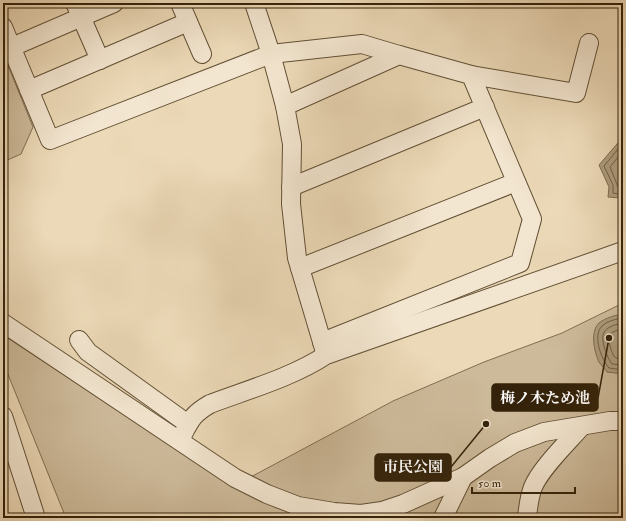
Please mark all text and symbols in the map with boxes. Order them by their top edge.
callout: 梅ノ木ため池 [492,384,598,411]
text: 梅ノ木ため池 [500,389,590,408]
callout: 市民公園 [375,454,451,481]
text: 市民公園 [383,458,443,477]
scale bar [472,469,575,495]
text: 50 m [478,476,502,491]

